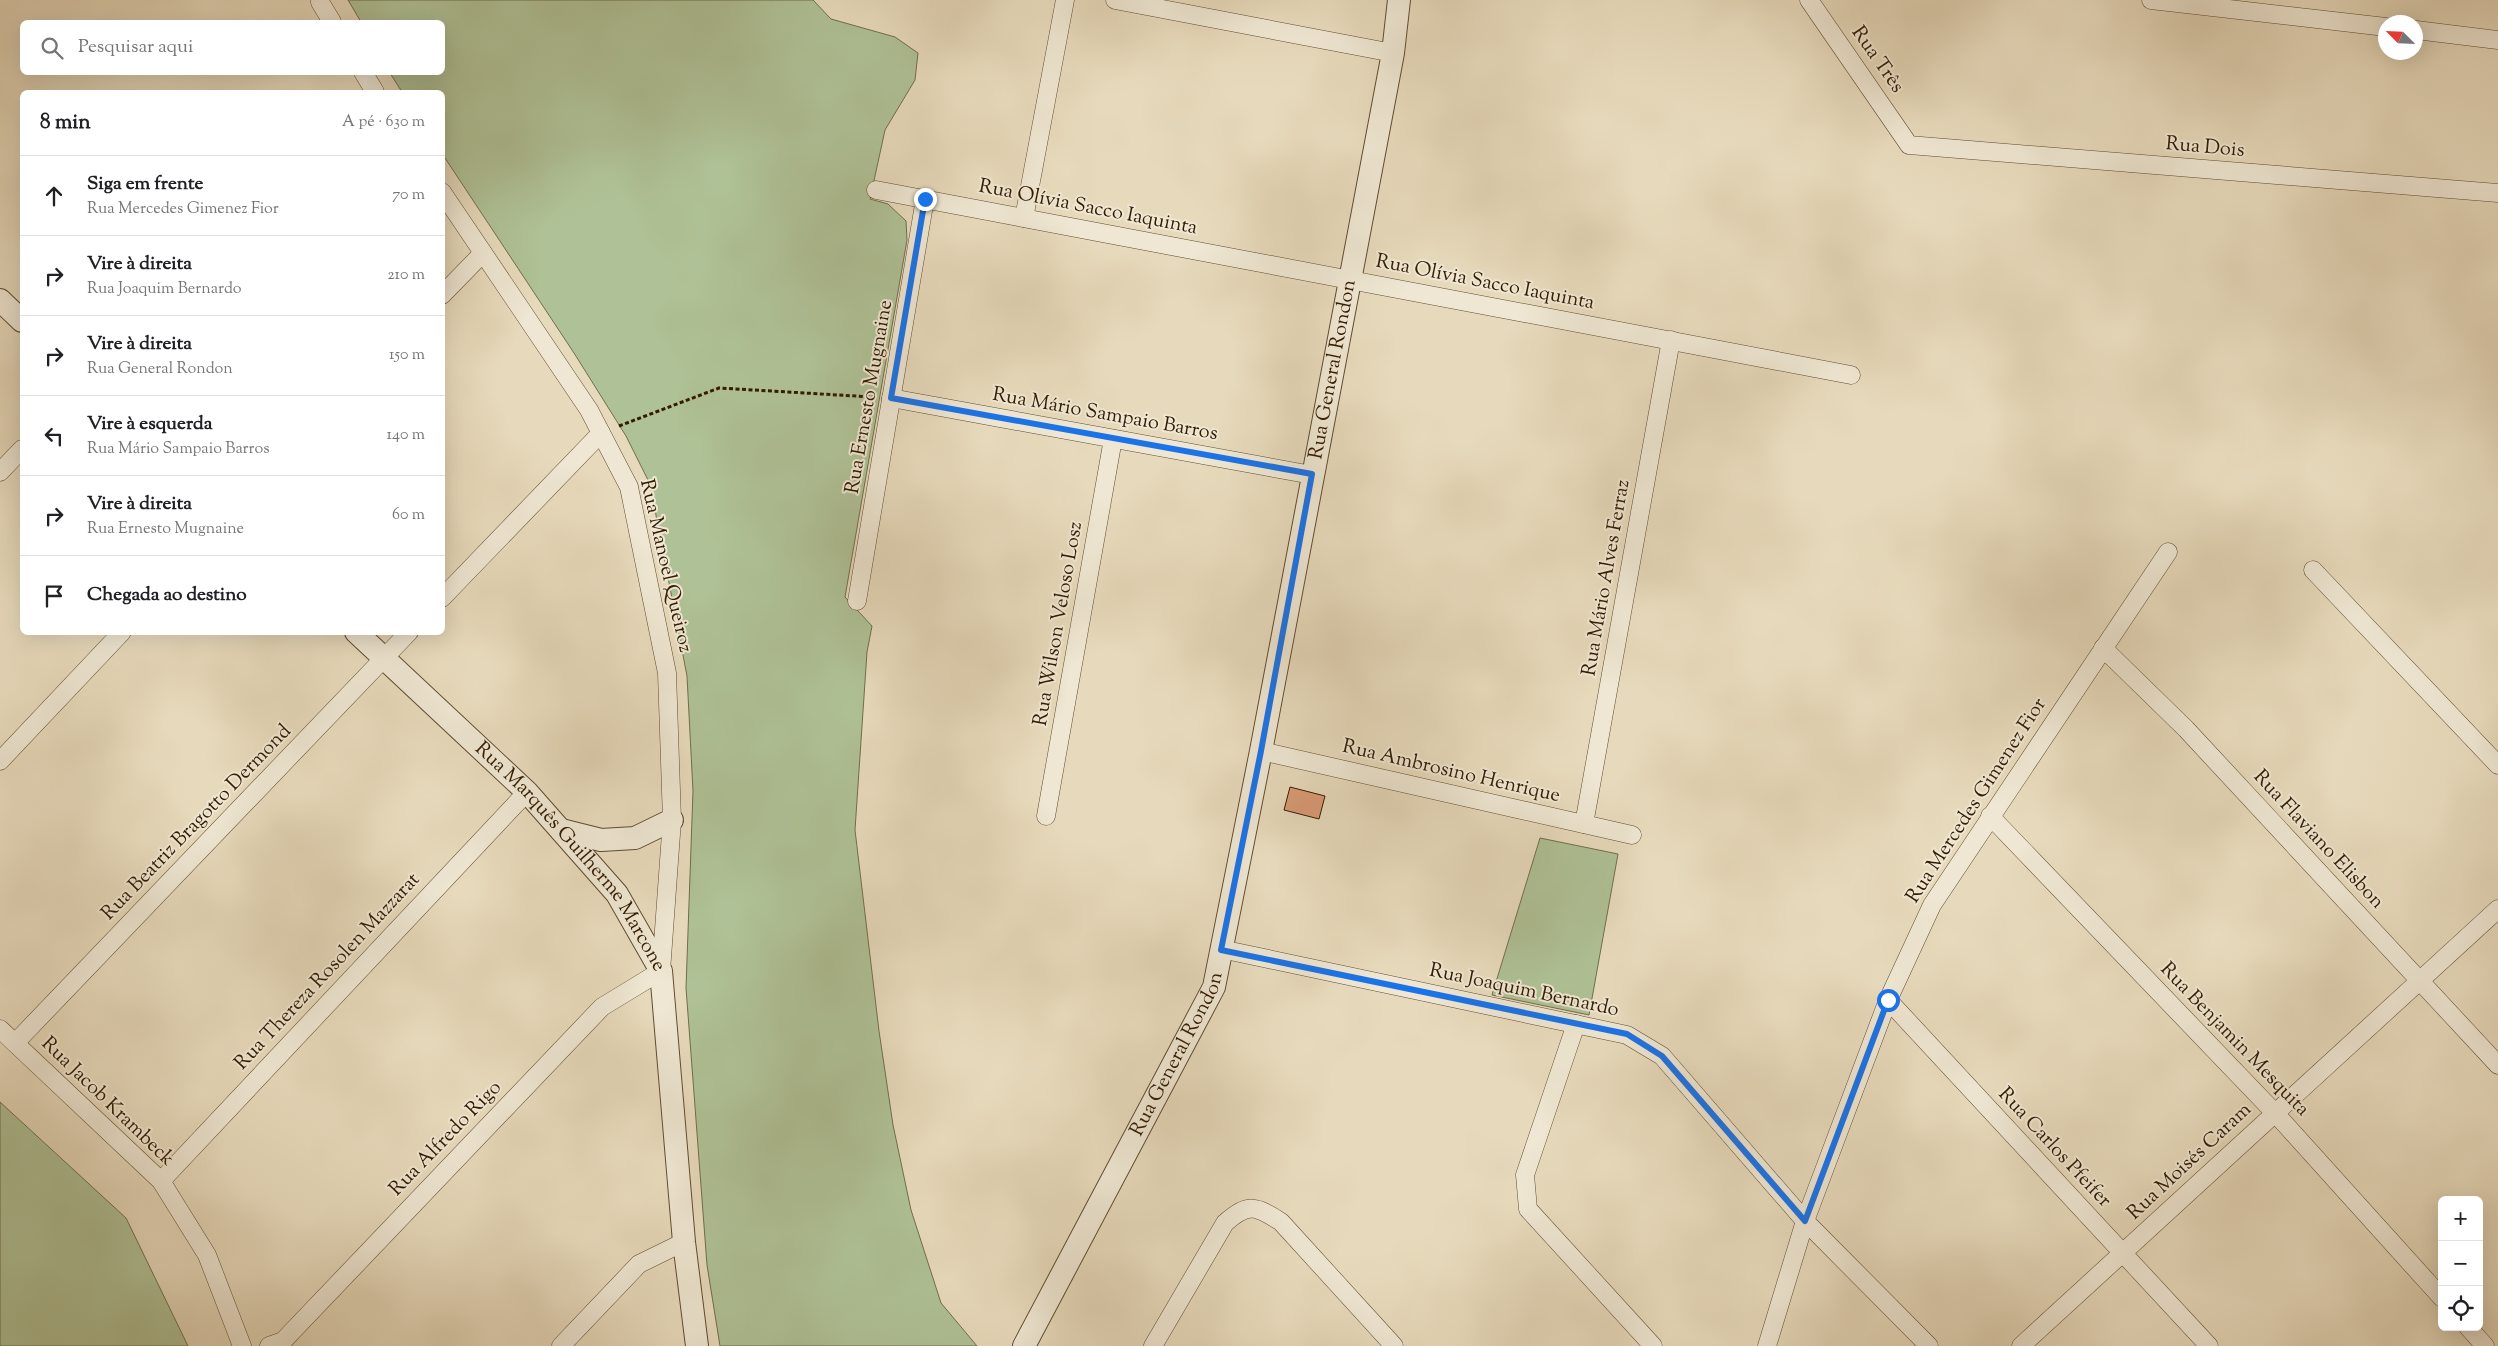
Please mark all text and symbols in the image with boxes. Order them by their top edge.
north arrow [2378,15,2423,60]
search box [20,20,445,75]
street label: Rua Três [1843,21,1911,99]
icon: search [38,34,66,62]
text: Pesquisar aqui [78,34,193,61]
text: 8 min [40,108,91,138]
text: A pé · 630 m [342,111,425,134]
street label: Rua Dois [2164,130,2246,166]
text: Siga em frente [87,171,203,198]
street label: Rua Olívia Sacco Iaquinta [976,173,1200,243]
icon: ahead [40,182,68,210]
text: 70 m [392,184,425,207]
route end [914,188,937,211]
text: Rua Mercedes Gimenez Fior [87,198,279,221]
street label: Rua Olívia Sacco Iaquinta [1373,248,1597,318]
text: Vire à direita [87,251,192,278]
icon: right [40,262,68,290]
text: 210 m [387,264,425,287]
street label: Rua General Rondon [1302,277,1364,462]
text: Rua Joaquim Bernardo [87,278,242,301]
street label: Rua Ernesto Mugnaine [839,298,901,496]
text: Vire à direita [87,331,192,358]
icon: right [40,342,68,370]
text: 150 m [389,344,425,367]
text: Rua General Rondon [87,358,233,381]
street label: Rua Mário Sampaio Barros [990,381,1220,449]
text: Vire à esquerda [87,411,213,438]
icon: left [40,422,68,450]
text: 140 m [387,424,425,447]
text: Rua Mário Sampaio Barros [87,438,270,461]
street label: Rua Manoel Queiroz [631,476,699,656]
street label: Rua Mário Alves Ferraz [1575,477,1639,679]
text: Vire à direita [87,491,192,518]
icon: right [40,502,68,530]
text: 60 m [392,504,425,527]
text: Rua Ernesto Mugnaine [87,518,244,541]
street label: Rua Wilson Veloso Losz [1027,519,1091,729]
icon: arrive [40,582,68,610]
text: Chegada ao destino [87,582,247,609]
street label: Rua Mercedes Gimenez Fior [1900,692,2055,909]
street label: Rua Beatriz Bragotto Dermond [95,718,299,928]
street label: Rua Ambrosino Henrique [1339,733,1563,811]
street label: Rua Marquês Guilherme Marcone [468,735,673,977]
street label: Rua Flaviano Elisbon [2246,764,2391,916]
street label: Rua Thereza Rosolen Mazzarat [228,867,428,1077]
street label: Rua Benjamin Mesquita [2152,956,2316,1124]
street label: Rua Joaquim Bernardo [1427,957,1622,1025]
street label: Rua General Rondon [1123,969,1231,1142]
route start [1877,989,1900,1012]
street label: Rua Jacob Krambeck [34,1031,180,1174]
street label: Rua Alfredo Rigo [383,1075,509,1203]
street label: Rua Carlos Pfeifer [1990,1081,2118,1215]
street label: Rua Moisés Caram [2121,1096,2259,1227]
map controls [2438,1196,2483,1331]
button: + [2438,1196,2483,1241]
button: − [2438,1241,2483,1286]
button: locate [2438,1286,2483,1331]

